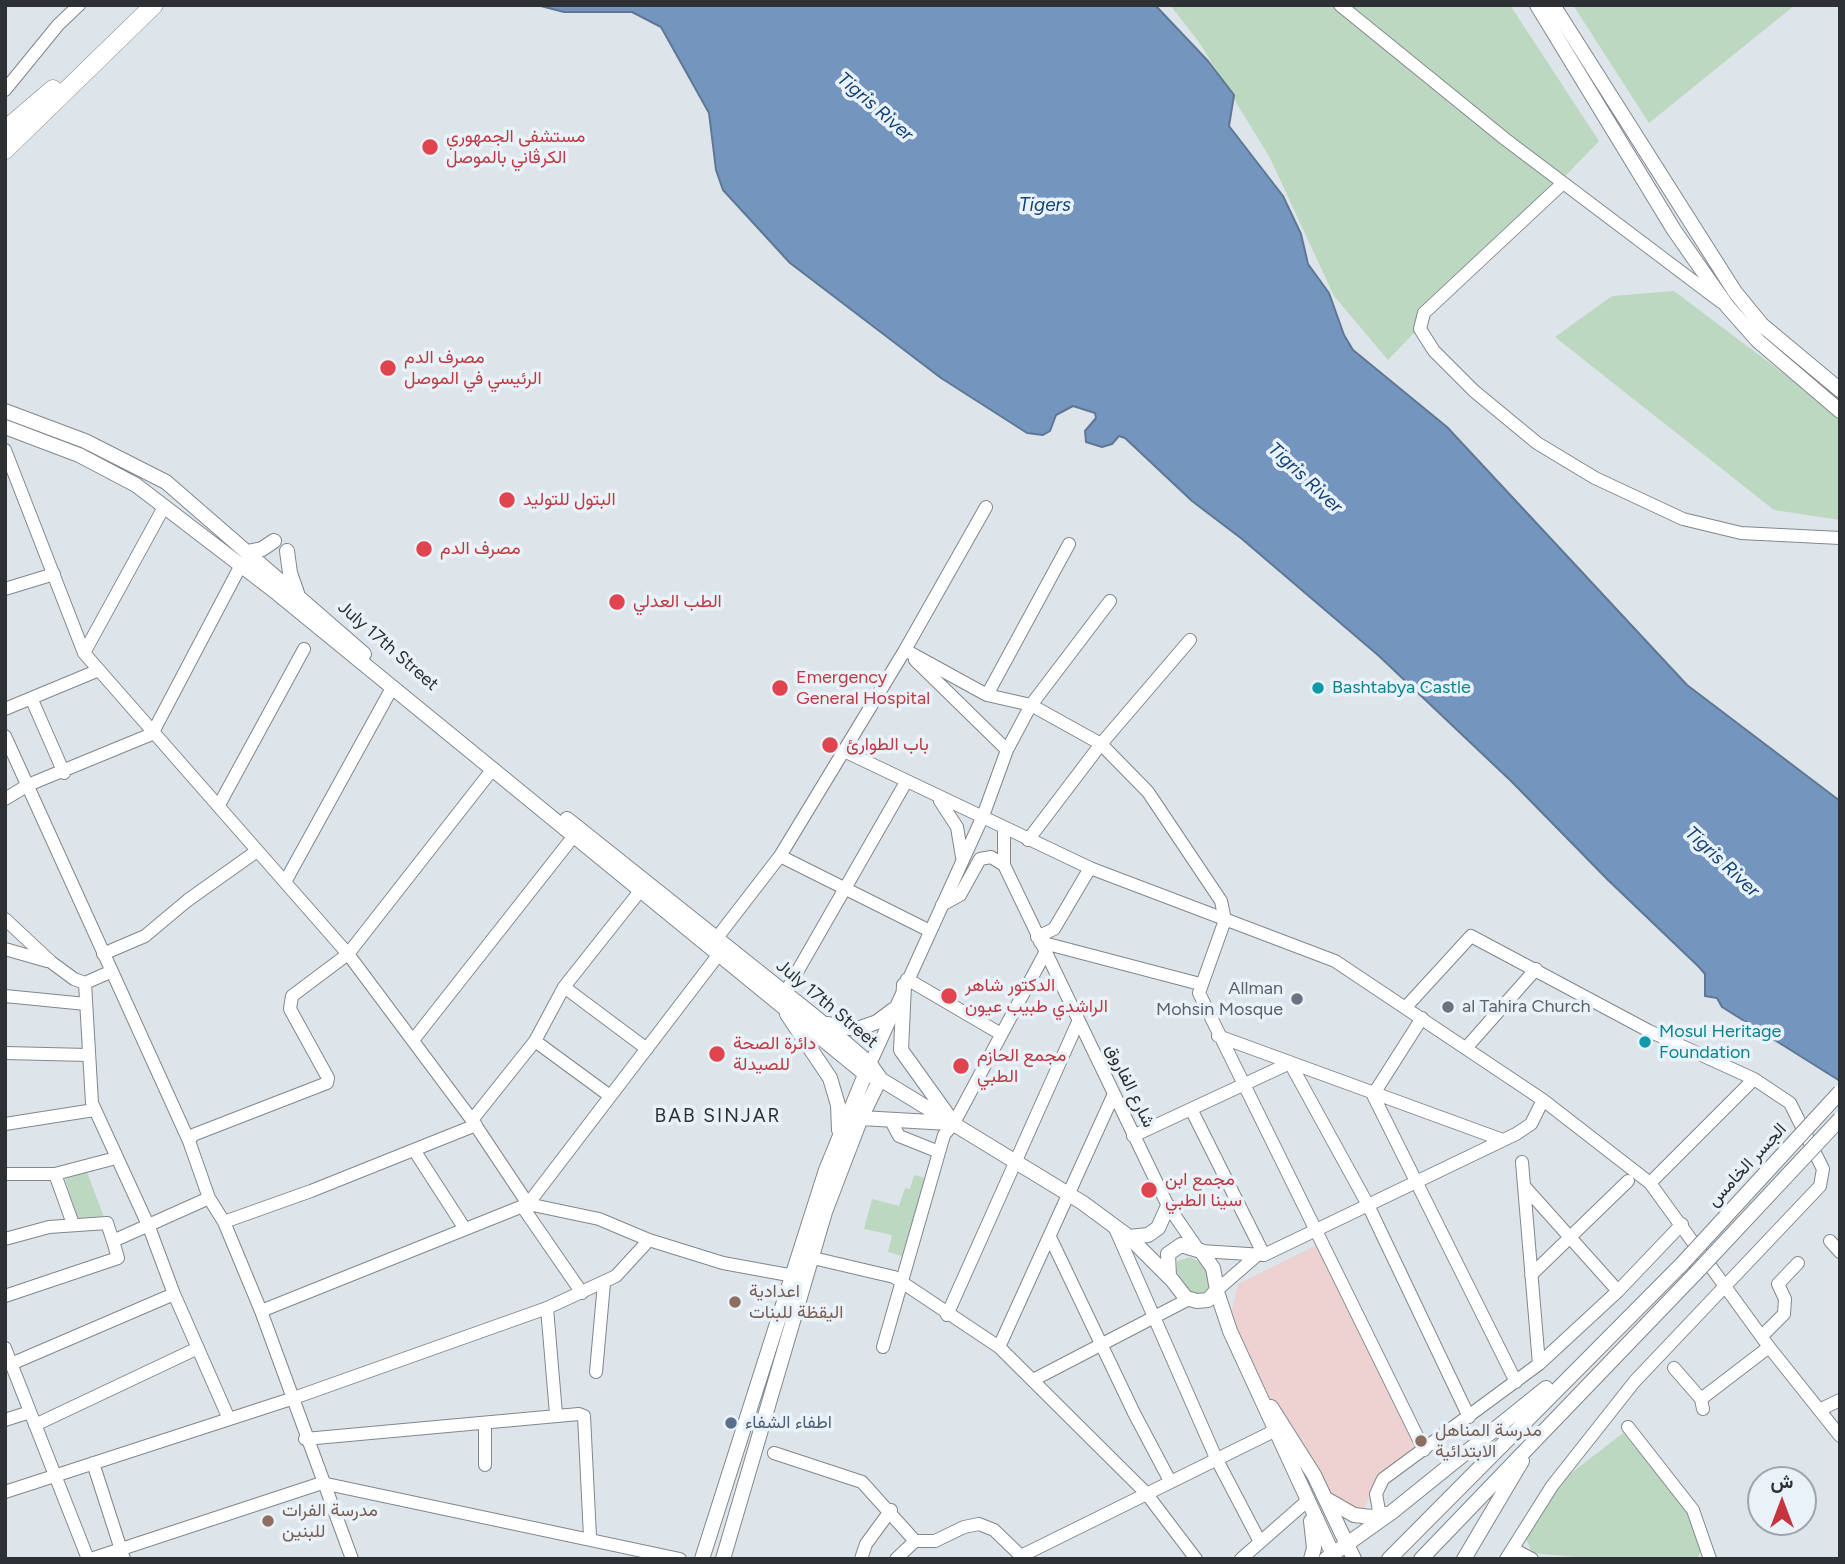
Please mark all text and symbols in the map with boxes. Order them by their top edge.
water label: Tigris River [832,68,918,146]
place label: مستشفى الجمهوري الكرڤاني بالموصل [446,126,585,168]
marker: مستشفى الجمهوري الكرڤاني بالموصل [420,137,440,157]
water label: Tigers [1019,194,1071,216]
place label: مصرف الدم الرئيسي في الموصل [404,347,542,390]
marker: مصرف الدم الرئيسي في الموصل [378,358,398,378]
water label: Tigris River [1263,438,1347,518]
place label: البتول للتوليد [523,489,616,511]
marker: البتول للتوليد [497,490,517,510]
place label: مصرف الدم [440,538,520,560]
marker: مصرف الدم [414,539,434,559]
place label: الطب العدلي [633,591,722,613]
marker: الطب العدلي [607,592,627,612]
street label: July 17th Street [333,597,443,695]
place label: Emergency General Hospital [796,667,930,710]
place label: Bashtabya Castle [1332,677,1471,699]
marker: Emergency General Hospital [770,678,790,698]
marker: Bashtabya Castle [1310,680,1326,696]
place label: باب الطوارئ [846,734,929,756]
marker: باب الطوارئ [820,735,840,755]
water label: Tigris River [1680,822,1764,902]
street label: July 17th Street [772,955,882,1053]
place label: الدكتور شاهر الراشدي طبيب عيون [965,975,1108,1018]
place label: Allman Mohsin Mosque [1156,978,1283,1020]
marker: الدكتور شاهر الراشدي طبيب عيون [939,986,959,1006]
marker: Allman Mohsin Mosque [1289,991,1305,1007]
place label: al Tahira Church [1462,996,1590,1018]
marker: al Tahira Church [1440,999,1456,1015]
place label: Mosul Heritage Foundation [1659,1021,1781,1064]
place label: دائرة الصحة للصيدلة [733,1033,816,1076]
marker: Mosul Heritage Foundation [1637,1034,1653,1050]
street label: شارع الفاروق [1101,1041,1159,1131]
marker: دائرة الصحة للصيدلة [707,1044,727,1064]
place label: مجمع الحازم الطبي [977,1045,1066,1088]
marker: مجمع الحازم الطبي [951,1056,971,1076]
district label: BAB SINJAR [656,1105,780,1127]
street label: الجسر الخامس [1703,1119,1791,1211]
place label: مجمع ابن سينا الطبي [1165,1169,1242,1212]
marker: مجمع ابن سينا الطبي [1139,1180,1159,1200]
place label: اعدادية اليقظة للبنات [749,1281,843,1324]
marker: اعدادية اليقظة للبنات [727,1294,743,1310]
place label: اطفاء الشفاء [745,1412,832,1434]
marker: اطفاء الشفاء [723,1415,739,1431]
place label: مدرسة المناهل الابتدائية [1435,1420,1542,1462]
marker: مدرسة المناهل الابتدائية [1413,1433,1429,1449]
north arrow [1747,1466,1817,1536]
text: ش [1771,1470,1793,1493]
place label: مدرسة الفرات للبنين [282,1500,378,1542]
marker: مدرسة الفرات للبنين [260,1513,276,1529]

